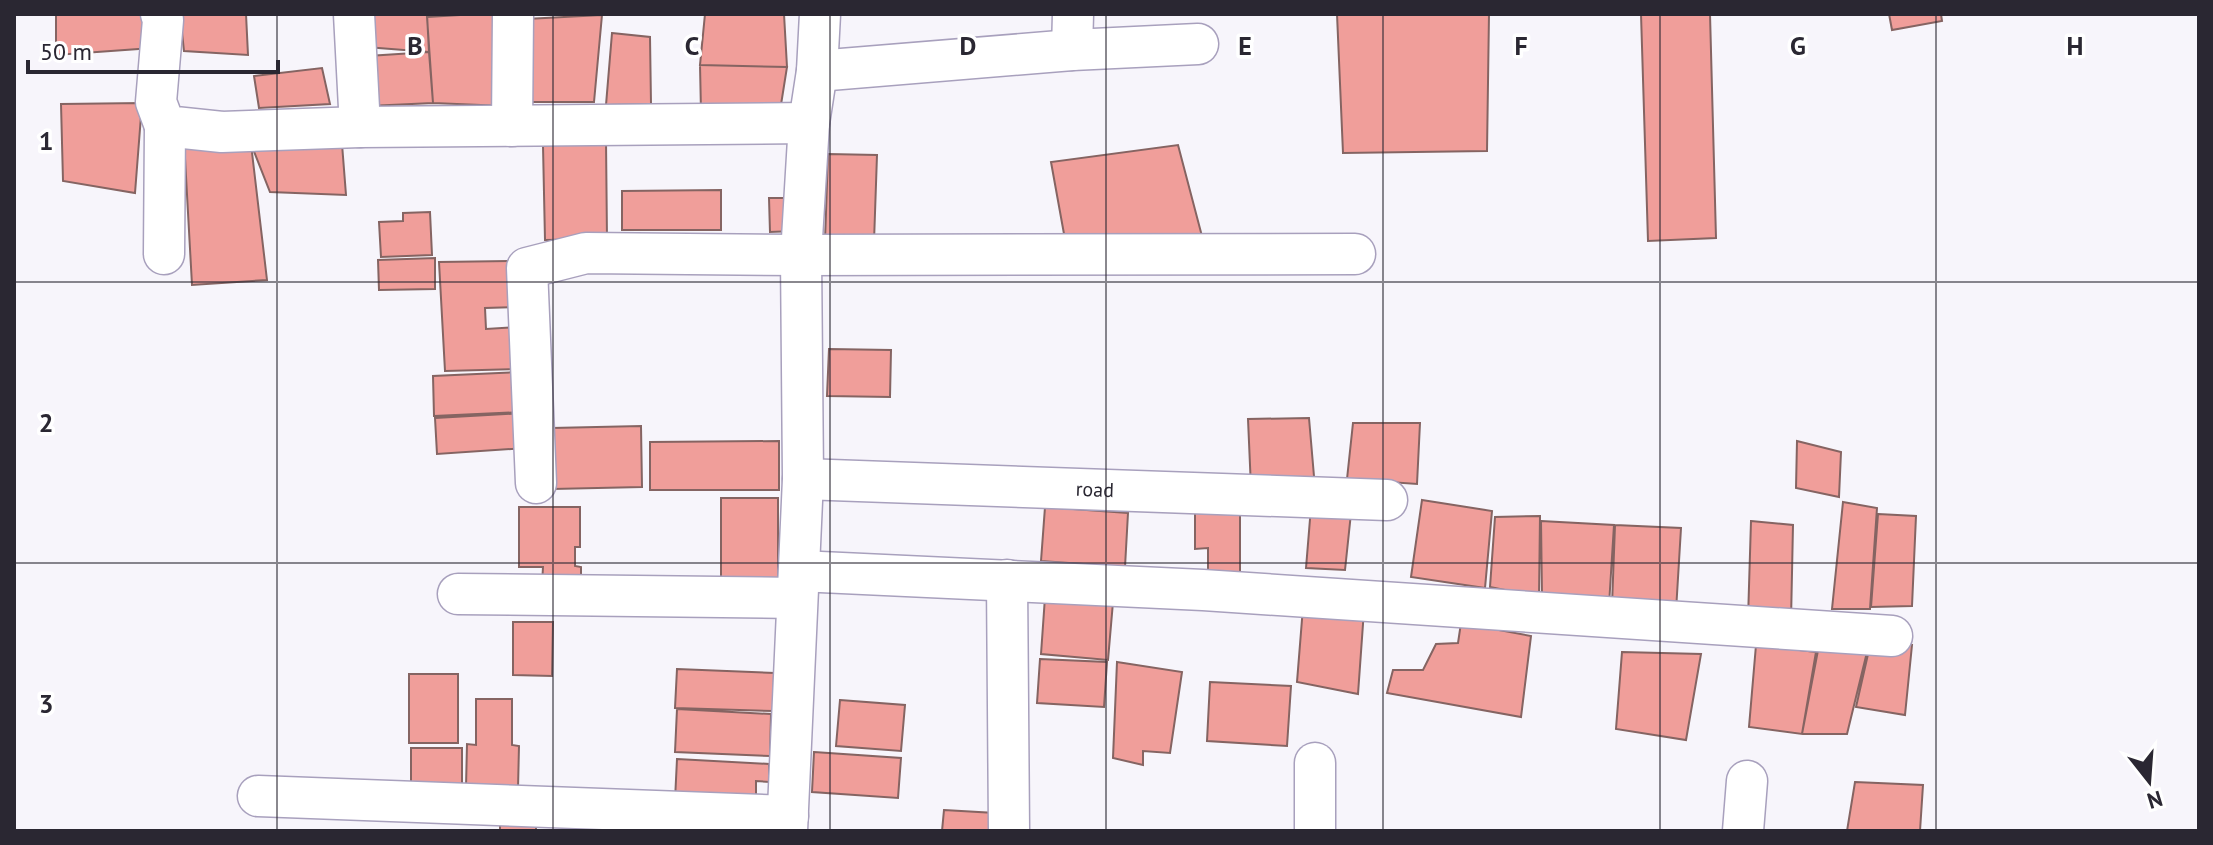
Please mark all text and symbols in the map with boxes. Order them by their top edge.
scale bar [28,24,278,74]
text: B [407,29,423,62]
text: C [685,29,699,62]
text: D [960,29,976,62]
text: E [1238,29,1252,62]
text: F [1514,29,1528,62]
text: G [1790,29,1806,62]
text: H [2067,29,2083,62]
text: 50 m [40,36,92,67]
text: 1 [39,124,53,157]
text: 2 [39,406,53,439]
street label: road [1075,476,1114,503]
text: 3 [39,687,53,720]
north arrow [2109,741,2189,821]
text: N [2144,785,2166,816]

